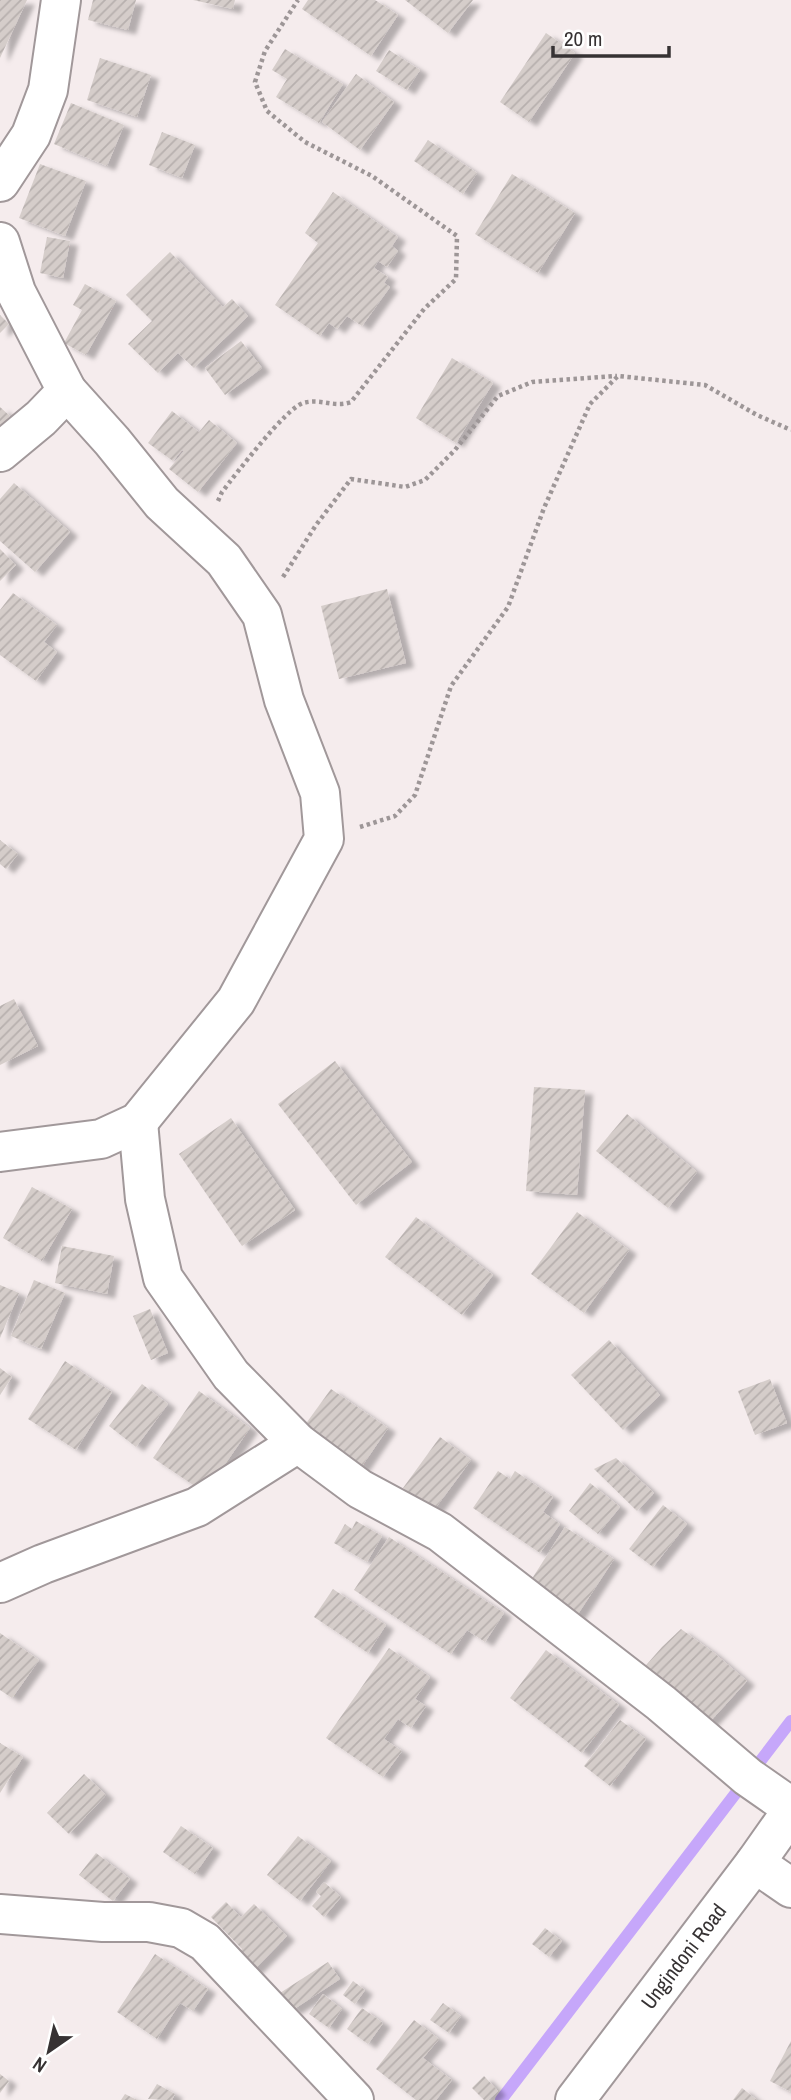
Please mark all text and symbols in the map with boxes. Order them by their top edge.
scale bar [553,14,668,58]
text: 20 m [564,24,602,53]
street label: Ungindoni Road [634,1898,733,2015]
north arrow [14,2016,84,2086]
text: N [28,2051,51,2079]

